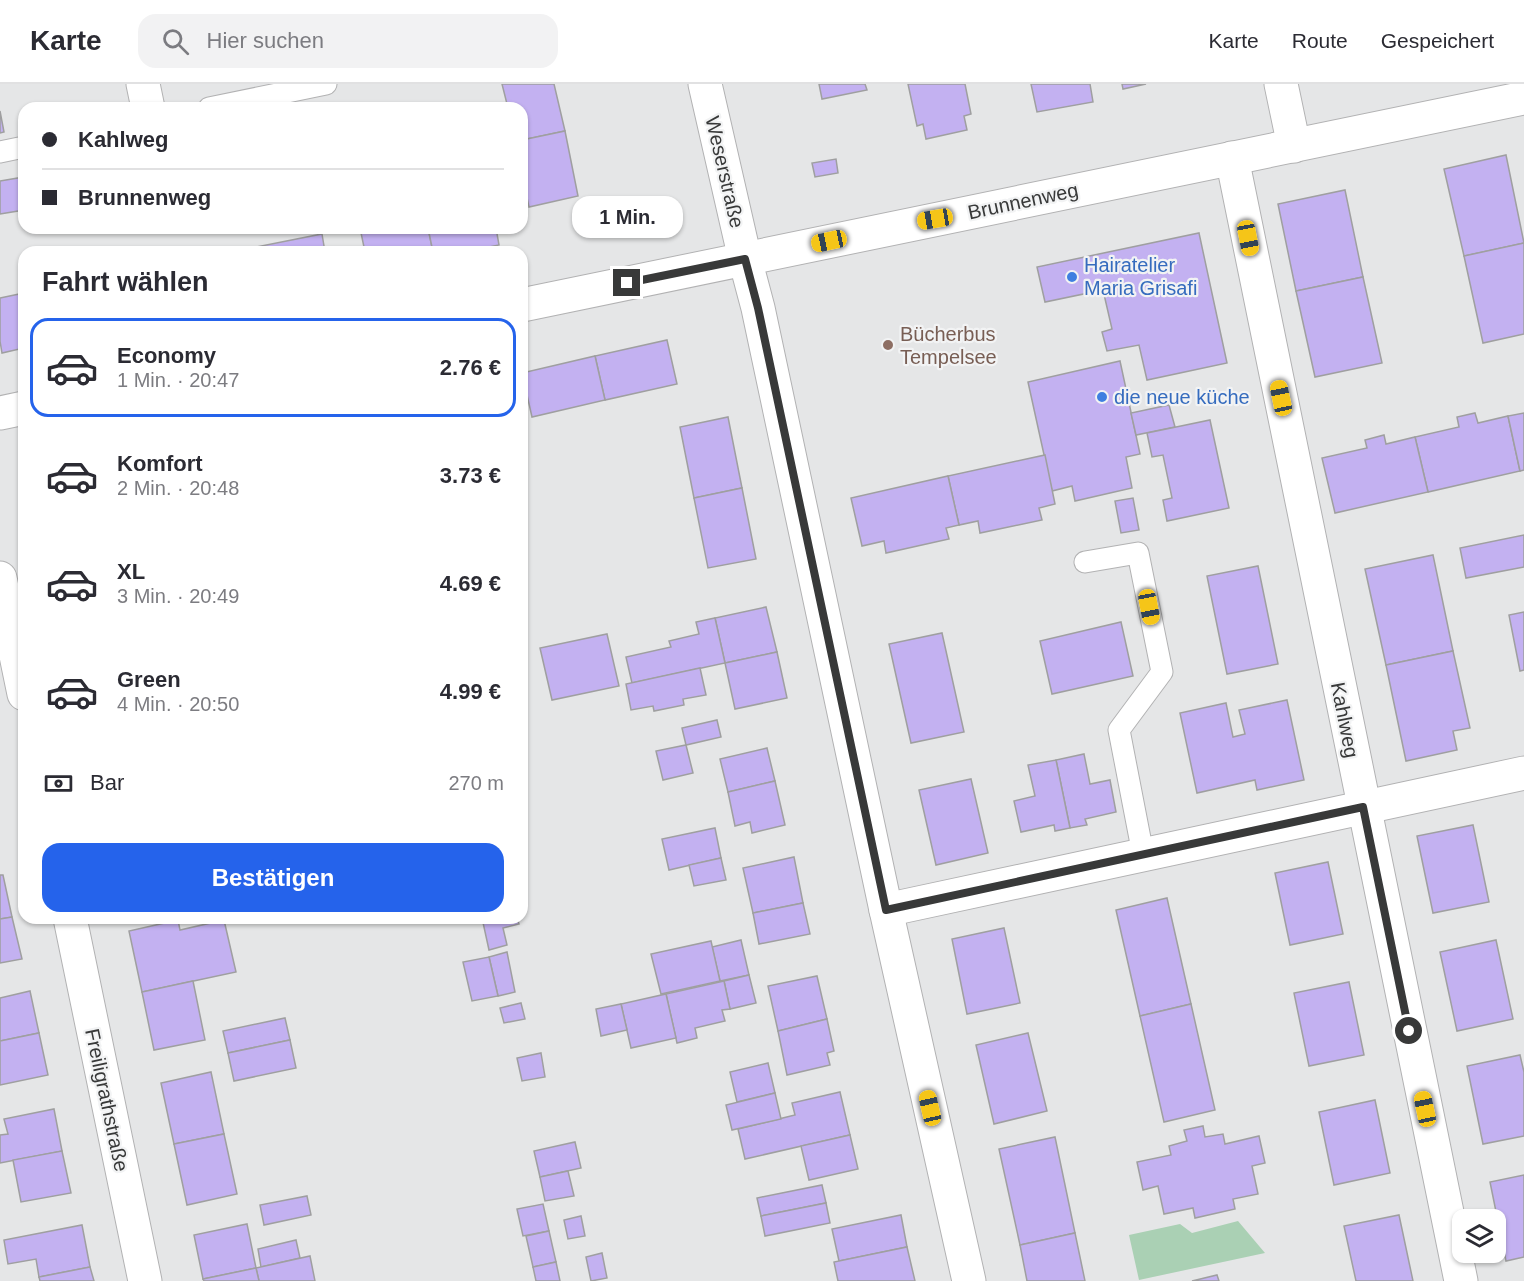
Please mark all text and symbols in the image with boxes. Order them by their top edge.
search box [138,14,558,68]
text: Karte [30,25,102,56]
icon: search [159,25,192,58]
text: Hier suchen [207,28,324,53]
text: Karte [1209,29,1259,52]
text: Route [1292,29,1348,52]
text: Gespeichert [1381,29,1494,52]
street label: Weserstraße [701,114,749,230]
text: Kahlweg [78,127,168,152]
street label: Brunnenweg [966,179,1080,223]
text: Brunnenweg [78,185,211,210]
callout: 1 Min. [572,196,682,238]
text: 1 Min. [599,206,656,228]
car [916,207,954,231]
car [1236,219,1260,257]
car [810,228,848,254]
place label: Hairatelier Maria Grisafi [1084,254,1197,299]
text: Fahrt wählen [42,267,209,297]
route end [613,269,640,296]
marker: Hairatelier Maria Grisafi [1065,270,1079,284]
place label: Bücherbus Tempelsee [900,323,997,368]
marker: Bücherbus Tempelsee [881,338,895,352]
icon: car [45,341,99,395]
text: Economy [117,343,216,368]
text: 2.76 € [440,355,501,380]
text: 1 Min. · 20:47 [117,369,239,391]
car [1268,379,1294,417]
place label: die neue küche [1114,386,1250,408]
marker: die neue küche [1095,390,1109,404]
icon: car [45,449,99,503]
text: Komfort [117,451,203,476]
text: 3.73 € [440,463,501,488]
text: 2 Min. · 20:48 [117,477,239,499]
icon: car [45,557,99,611]
text: XL [117,559,145,584]
text: 4.69 € [440,571,501,596]
text: 3 Min. · 20:49 [117,585,239,607]
car [1137,588,1161,626]
icon: car [45,665,99,719]
text: Green [117,667,181,692]
text: 4.99 € [440,679,501,704]
street label: Kahlweg [1327,680,1363,760]
text: 4 Min. · 20:50 [117,693,239,715]
icon: cash [42,767,75,800]
text: Bar [90,770,124,795]
text: 270 m [448,772,504,794]
button: Bestätigen [42,843,504,912]
route start [1395,1017,1422,1044]
street label: Freiligrathstraße [81,1026,133,1174]
car [917,1088,943,1128]
car [1412,1090,1438,1128]
map controls [1452,1209,1506,1263]
button: layers [1452,1209,1506,1263]

